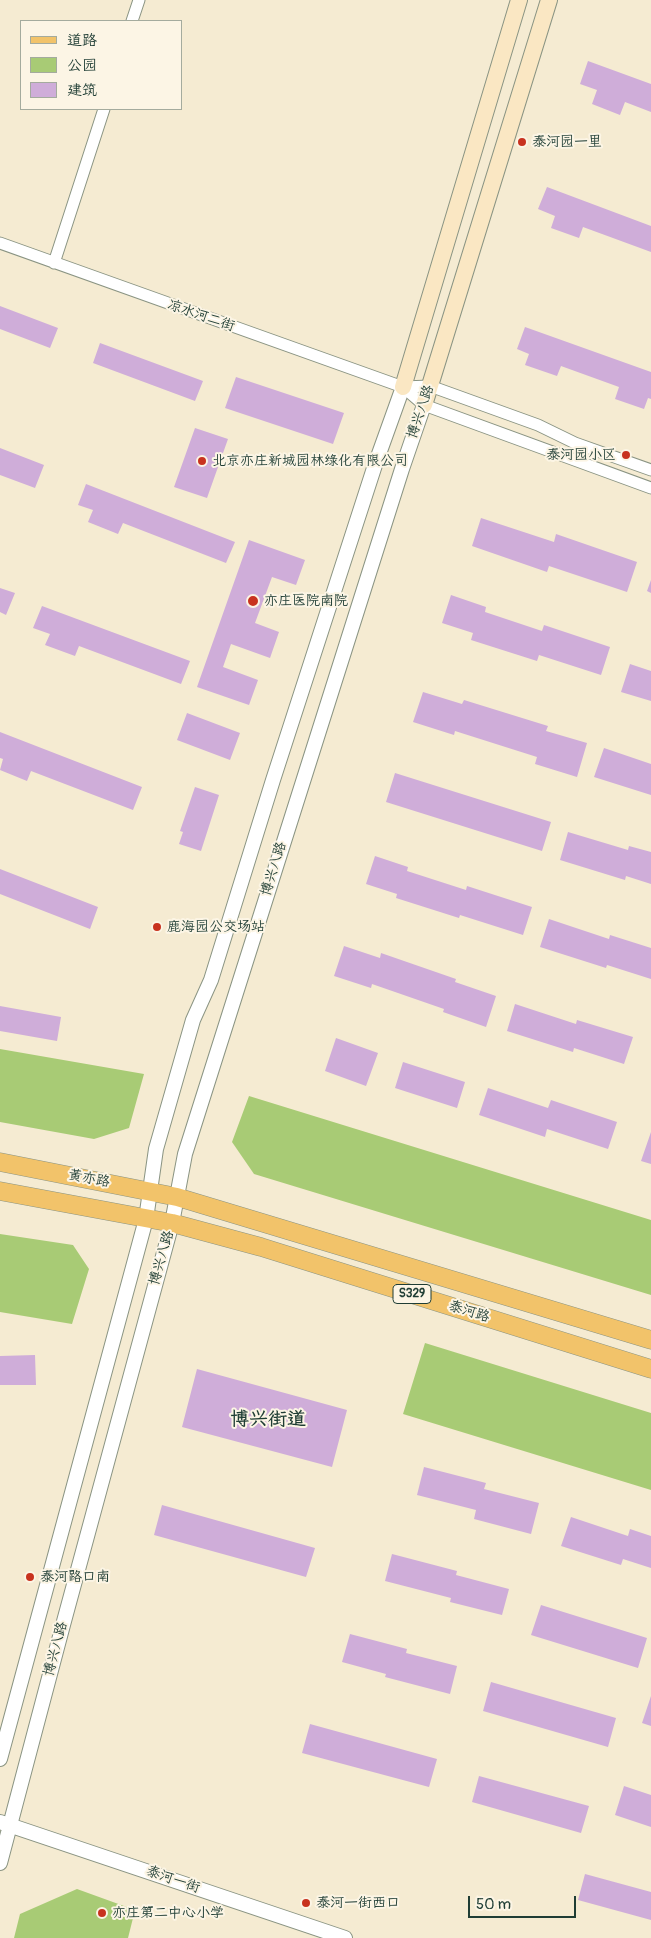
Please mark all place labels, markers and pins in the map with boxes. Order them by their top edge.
place label: 泰河园一里 [532,134,602,150]
marker: 泰河园一里 [516,136,528,148]
place label: 泰河园小区 [546,447,616,463]
marker: 泰河园小区 [620,449,632,461]
place label: 北京亦庄新城园林绿化有限公司 [212,453,408,469]
marker: 北京亦庄新城园林绿化有限公司 [196,455,208,467]
place label: 亦庄医院南院 [264,593,348,609]
marker: 亦庄医院南院 [246,594,260,608]
place label: 鹿海园公交场站 [167,919,265,935]
marker: 鹿海园公交场站 [151,921,163,933]
place label: 泰河路口南 [40,1569,110,1585]
marker: 泰河路口南 [24,1571,36,1583]
place label: 泰河一街西口 [316,1895,400,1911]
marker: 泰河一街西口 [300,1897,312,1909]
place label: 亦庄第二中心小学 [112,1905,224,1921]
marker: 亦庄第二中心小学 [96,1907,108,1919]

